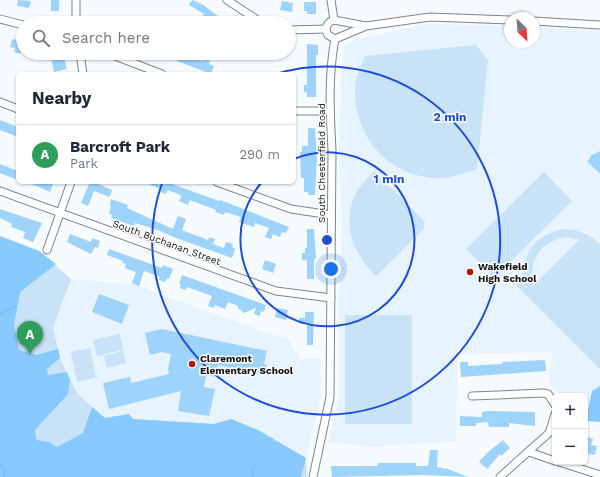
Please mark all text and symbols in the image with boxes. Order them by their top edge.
north arrow [504,12,540,48]
search box [16,16,296,60]
icon: search [30,27,52,49]
text: Search here [62,29,150,47]
text: Nearby [32,88,91,108]
street label: South Chesterfield Road [316,103,327,223]
text: 2 min [434,110,466,124]
text: Barcroft Park [70,138,170,156]
text: A [41,147,49,162]
text: 290 m [239,147,280,162]
text: Park [70,156,98,171]
text: 1 min [374,172,404,186]
street label: South Buchanan Street [111,218,223,267]
centre of rings [320,233,334,247]
your location [321,259,341,279]
place label: Wakefield High School [478,261,537,284]
marker: Wakefield High School [465,267,475,277]
pin: A [17,321,43,354]
place label: Claremont Elementary School [200,353,294,376]
marker: Claremont Elementary School [187,359,197,369]
map controls [552,393,588,465]
button: + [552,393,588,429]
button: − [552,429,588,465]

